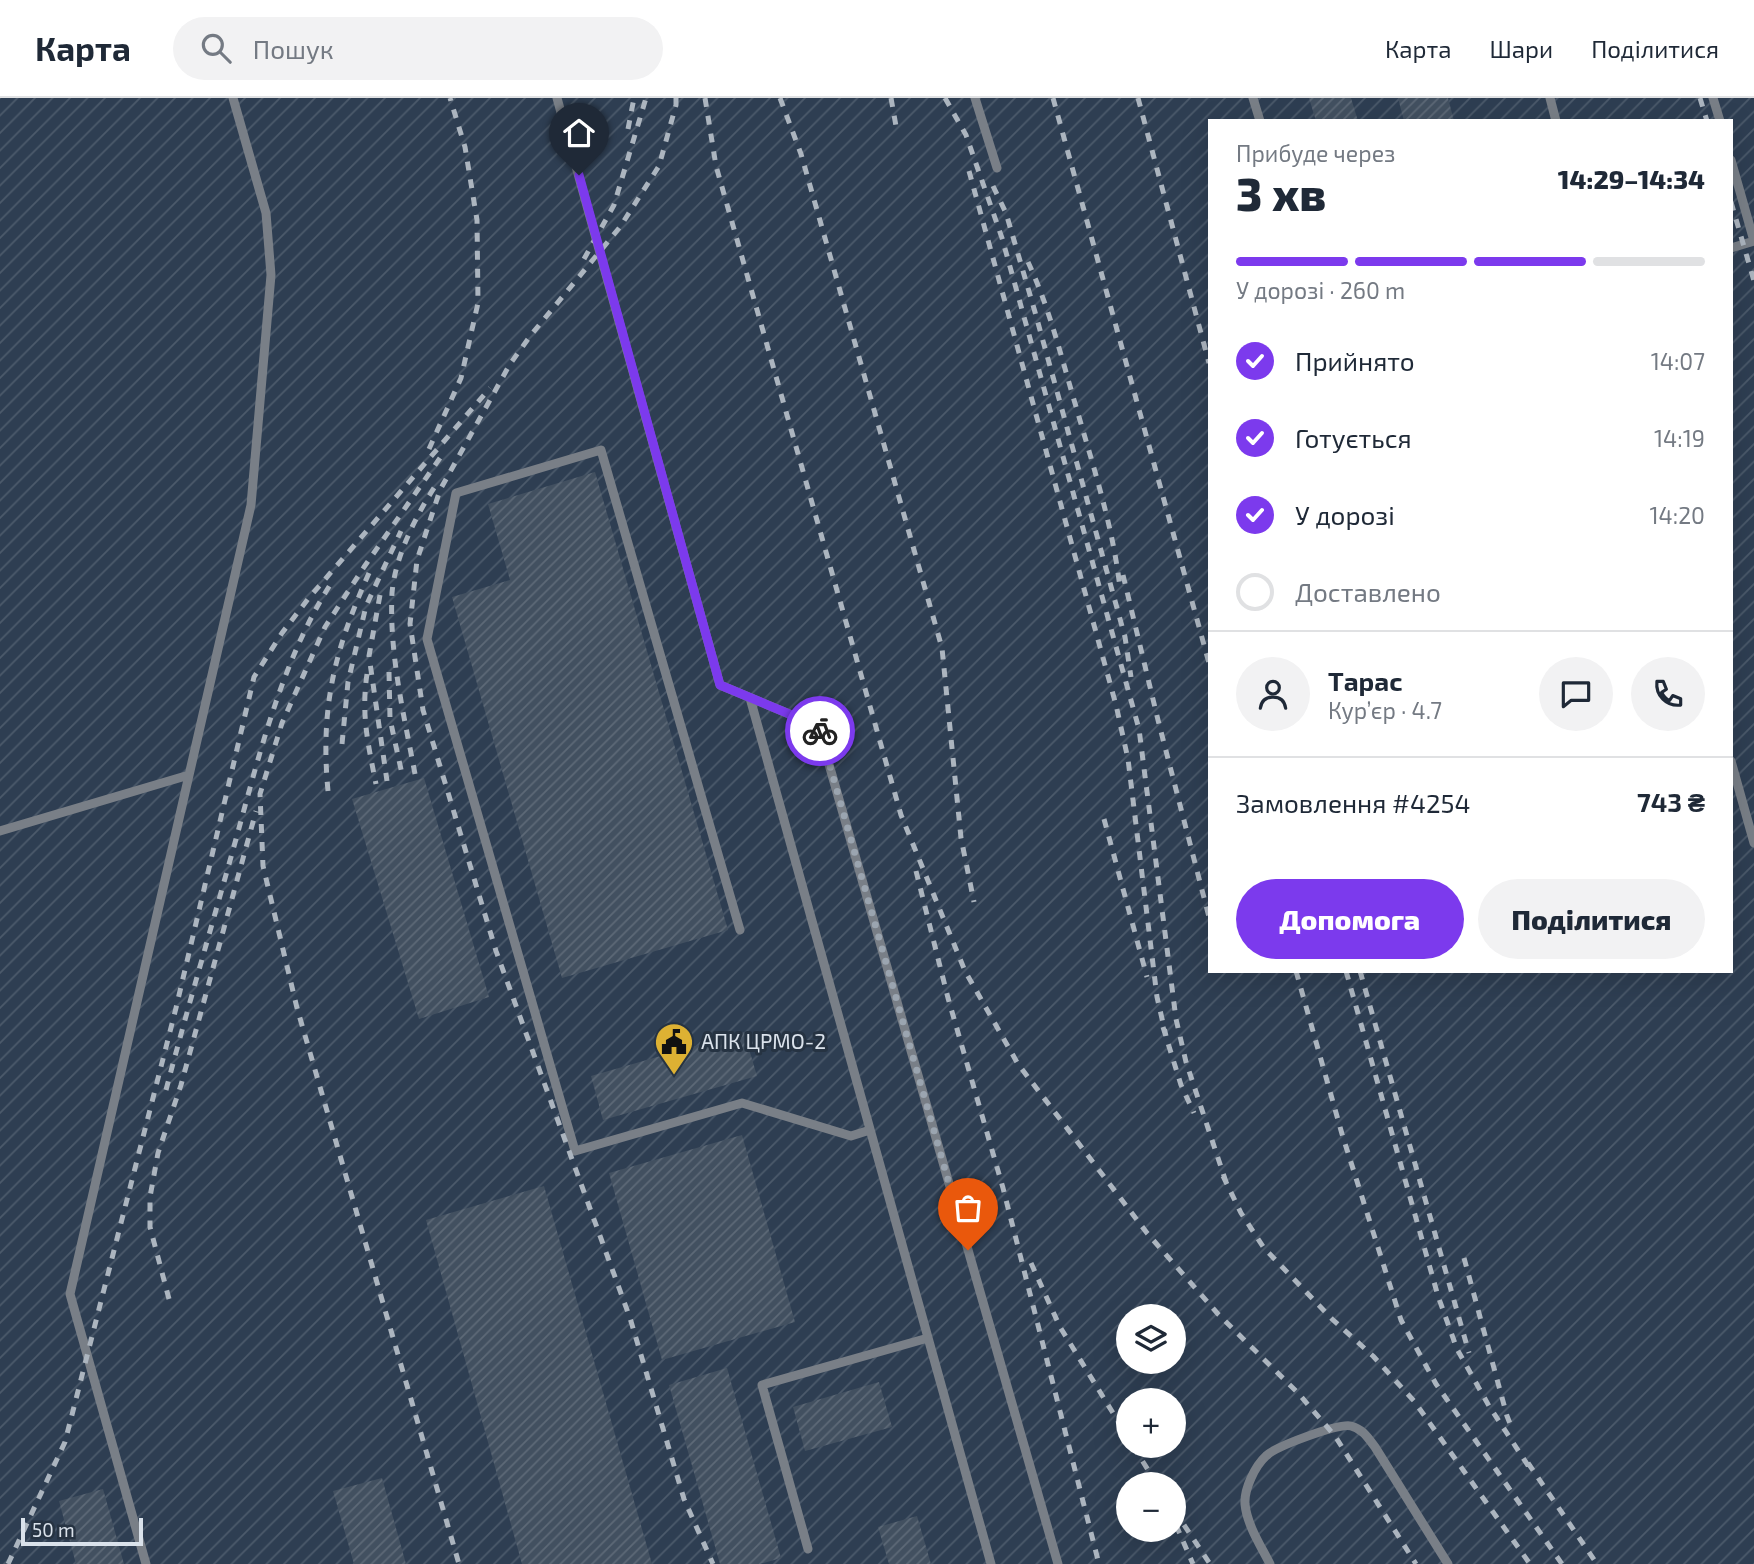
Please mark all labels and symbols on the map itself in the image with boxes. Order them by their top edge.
pin [549,103,609,175]
courier [785,696,855,766]
public building icon: АПК ЦРМО-2 [653,1021,695,1076]
place label: АПК ЦРМО-2 [701,1028,826,1053]
pin [938,1178,998,1250]
scale bar [21,1515,144,1547]

